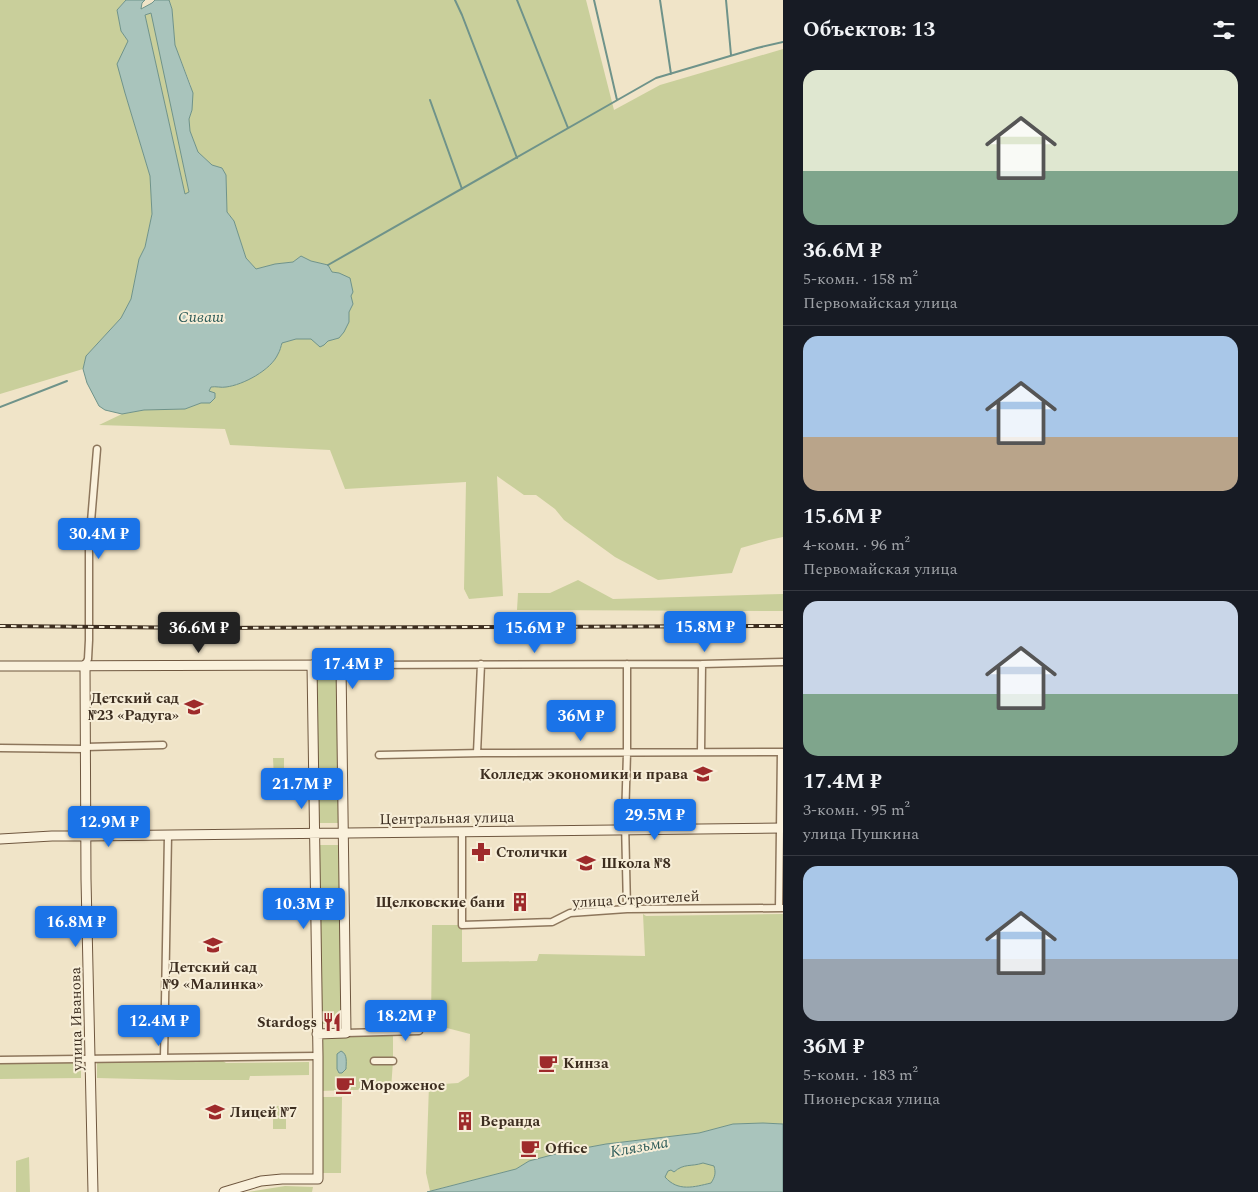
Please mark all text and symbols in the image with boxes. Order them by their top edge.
text: Объектов: 13 [803,14,935,46]
icon: filters [1210,16,1238,44]
icon: home [976,103,1066,193]
text: 36.6M ₽ [803,235,882,267]
text: 5-комн. · 158 m² [803,267,918,291]
text: Первомайская улица [803,291,958,315]
water label: Сиваш [178,305,224,329]
icon: home [976,368,1066,458]
text: 15.6M ₽ [803,501,882,533]
pin: 30.4M ₽ [53,518,145,560]
text: 30.4M ₽ [69,522,129,546]
text: 4-комн. · 96 m² [803,533,910,557]
text: Первомайская улица [803,557,958,581]
pin: 15.8M ₽ [659,610,751,653]
pin: 36.6M ₽ [153,612,245,654]
pin: 15.6M ₽ [489,612,581,654]
text: 15.8M ₽ [675,615,735,639]
text: 36.6M ₽ [169,616,229,640]
text: 15.6M ₽ [505,616,565,640]
icon: home [976,633,1066,723]
pin: 17.4M ₽ [307,648,399,690]
text: 17.4M ₽ [323,652,383,676]
place label: Детский сад №23 «Радуга» [88,687,179,727]
school or university icon: Детский сад №23 «Радуга» [183,696,205,718]
pin: 36M ₽ [546,700,616,742]
text: 36M ₽ [558,704,604,728]
place label: Колледж экономики и права [479,763,688,786]
school or university icon: Колледж экономики и права [692,763,714,785]
text: 17.4M ₽ [803,766,882,798]
pin: 21.7M ₽ [256,768,348,810]
text: 21.7M ₽ [272,772,332,796]
pin: 29.5M ₽ [609,798,701,841]
text: 3-комн. · 95 m² [803,798,910,822]
text: 29.5M ₽ [625,803,685,827]
pin: 12.9M ₽ [63,806,155,848]
street label: Центральная улица [379,806,515,831]
text: 12.9M ₽ [79,810,139,834]
text: улица Пушкина [803,822,919,846]
pharmacy icon: Столички [470,841,492,863]
place label: Столички [496,841,568,864]
school or university icon: Школа №8 [575,852,597,874]
place label: Школа №8 [601,852,671,875]
street label: улица Строителей [571,885,700,914]
pin: 10.3M ₽ [258,888,350,930]
place label: Щелковские бани [375,891,505,914]
building icon: Щелковские бани [509,891,531,913]
text: 10.3M ₽ [274,892,334,916]
icon: home [976,898,1066,988]
pin: 16.8M ₽ [30,906,122,948]
text: 16.8M ₽ [46,910,106,934]
school or university icon: Детский сад №9 «Малинка» [202,934,224,956]
place label: Детский сад №9 «Малинка» [162,956,264,996]
street label: улица Иванова [64,966,89,1072]
pin: 18.2M ₽ [360,1000,452,1042]
pin: 12.4M ₽ [113,1004,205,1047]
text: 18.2M ₽ [376,1004,436,1028]
text: 12.4M ₽ [129,1009,189,1033]
place label: Stardogs [257,1011,317,1034]
restaurant icon: Stardogs [321,1011,343,1033]
text: 36M ₽ [803,1031,865,1063]
cafe icon: Кинза [537,1052,559,1074]
place label: Кинза [563,1052,609,1075]
text: 5-комн. · 183 m² [803,1063,918,1087]
cafe icon: Мороженое [334,1074,356,1096]
place label: Мороженое [360,1074,445,1097]
text: Пионерская улица [803,1087,940,1111]
school or university icon: Лицей №7 [204,1101,226,1123]
place label: Лицей №7 [230,1101,297,1124]
building icon: Веранда [454,1110,476,1132]
place label: Веранда [480,1110,540,1133]
water label: Клязьма [608,1130,670,1164]
cafe icon: Office [519,1137,541,1159]
place label: Office [545,1137,588,1160]

